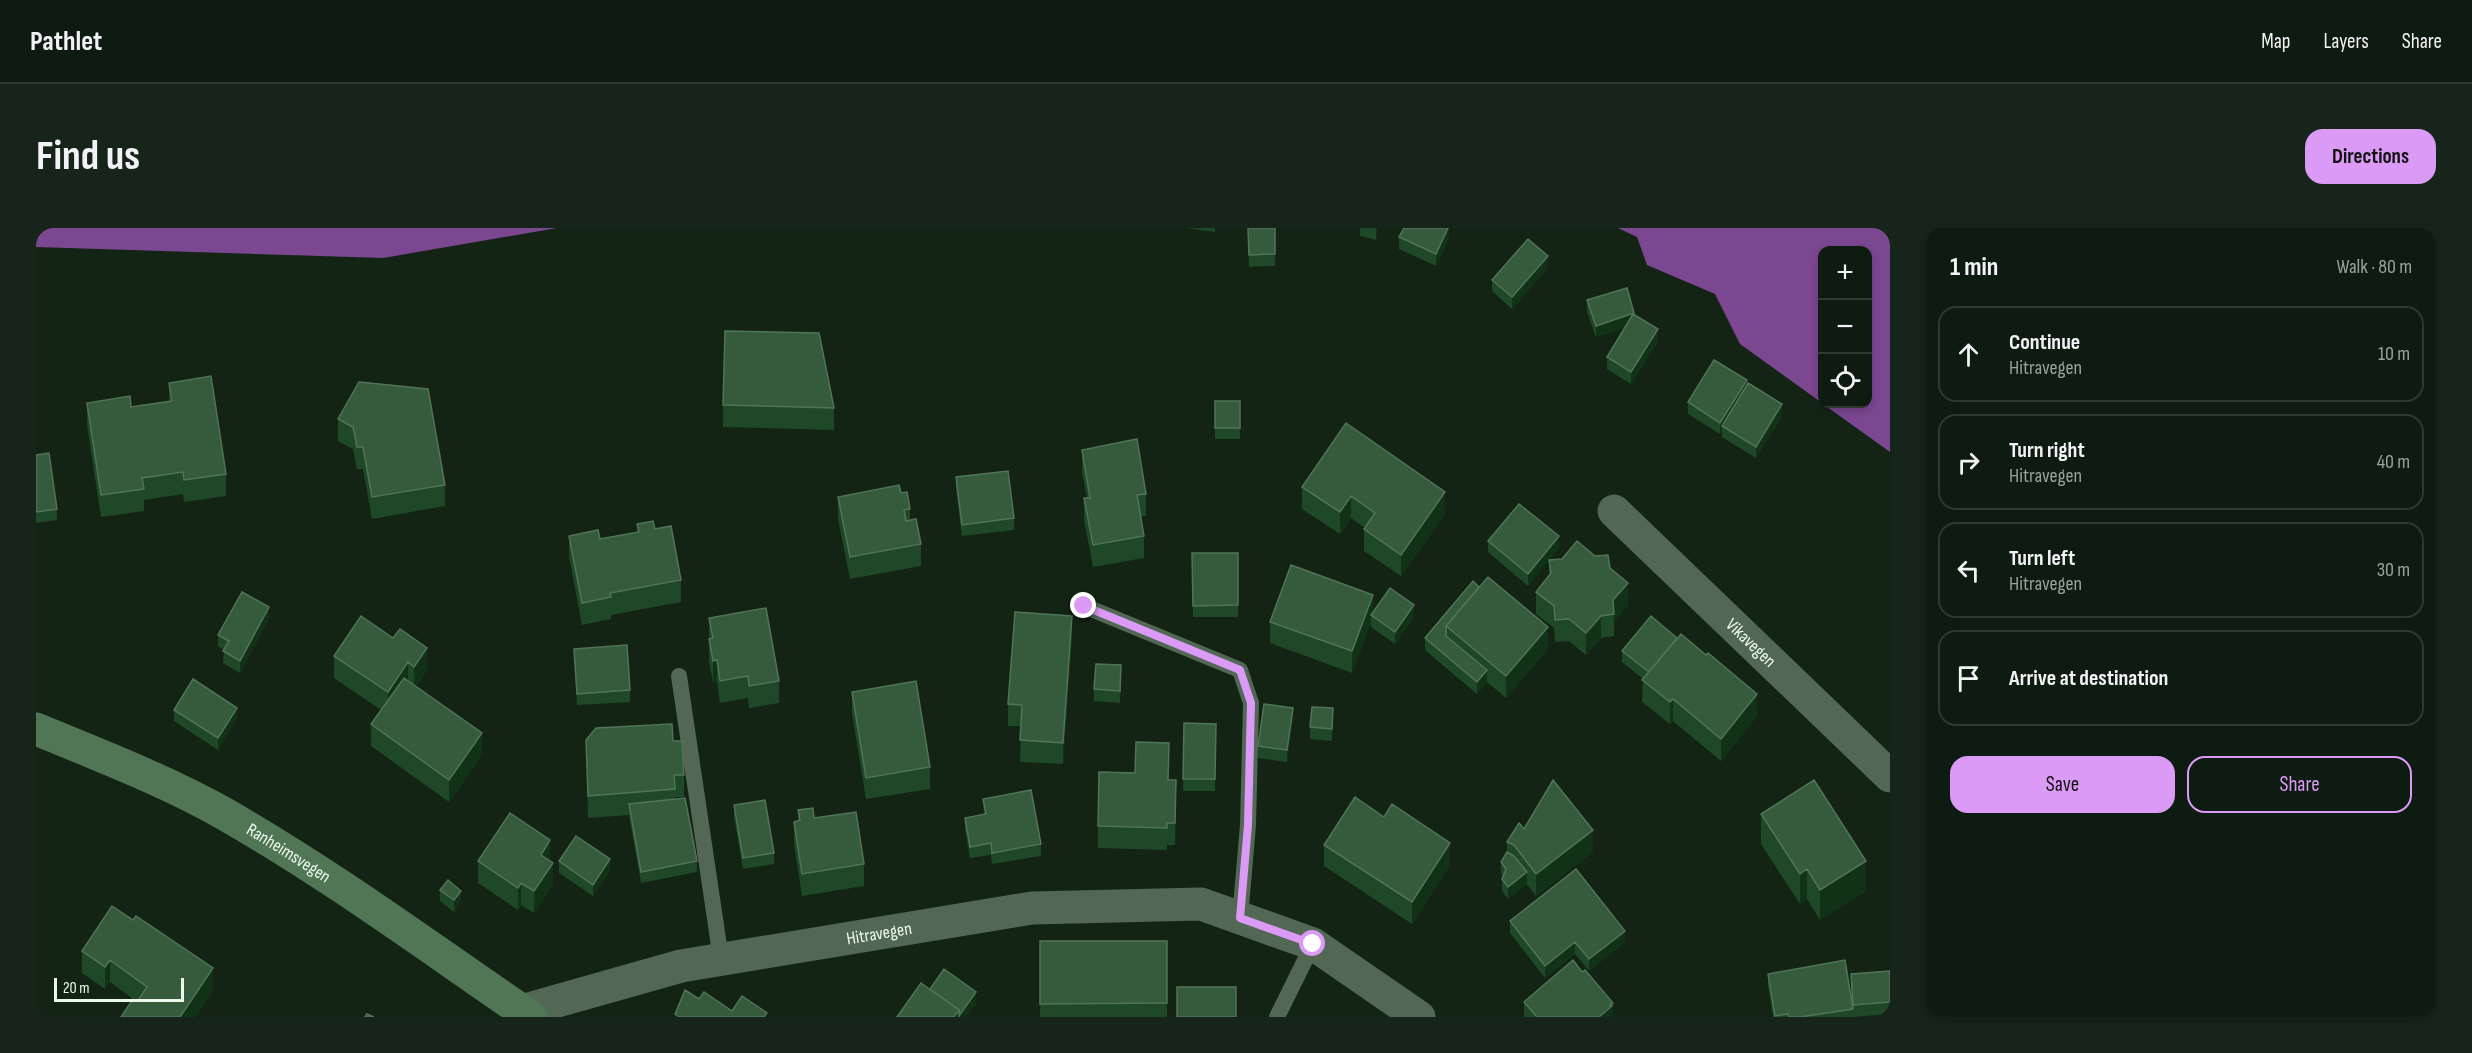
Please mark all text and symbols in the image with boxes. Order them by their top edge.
text: Pathlet [30,25,102,58]
text: Map [2261,29,2290,54]
text: Layers [2323,29,2369,54]
text: Share [2402,29,2442,54]
button: Directions [2305,129,2436,184]
text: Find us [36,131,140,182]
map controls [1818,246,1872,408]
button: + [1818,246,1872,300]
text: 1 min [1950,252,1998,283]
text: Walk · 80 m [2336,255,2412,279]
button: − [1818,300,1872,354]
text: Continue [2009,329,2080,356]
icon: ahead [1952,338,1985,371]
text: 10 m [2378,342,2410,366]
button: locate [1818,354,1872,408]
text: Hitravegen [2009,356,2082,380]
text: Turn right [2009,437,2085,464]
icon: right [1952,446,1985,479]
text: 40 m [2377,450,2410,474]
text: Hitravegen [2009,464,2082,488]
text: Turn left [2009,545,2075,572]
icon: left [1952,554,1985,587]
text: 30 m [2377,558,2410,582]
text: Hitravegen [2009,572,2082,596]
route end [1070,592,1096,618]
street label: Vikavegen [1721,614,1780,672]
icon: arrive [1952,662,1985,695]
text: Arrive at destination [2009,665,2168,692]
button: Save [1950,756,2175,813]
button: Share [2187,756,2412,813]
street label: Ranheimsvegen [243,819,334,888]
street label: Hitravegen [845,918,913,949]
route start [1299,930,1325,956]
scale bar [54,975,184,1002]
text: 20 m [63,979,90,998]

